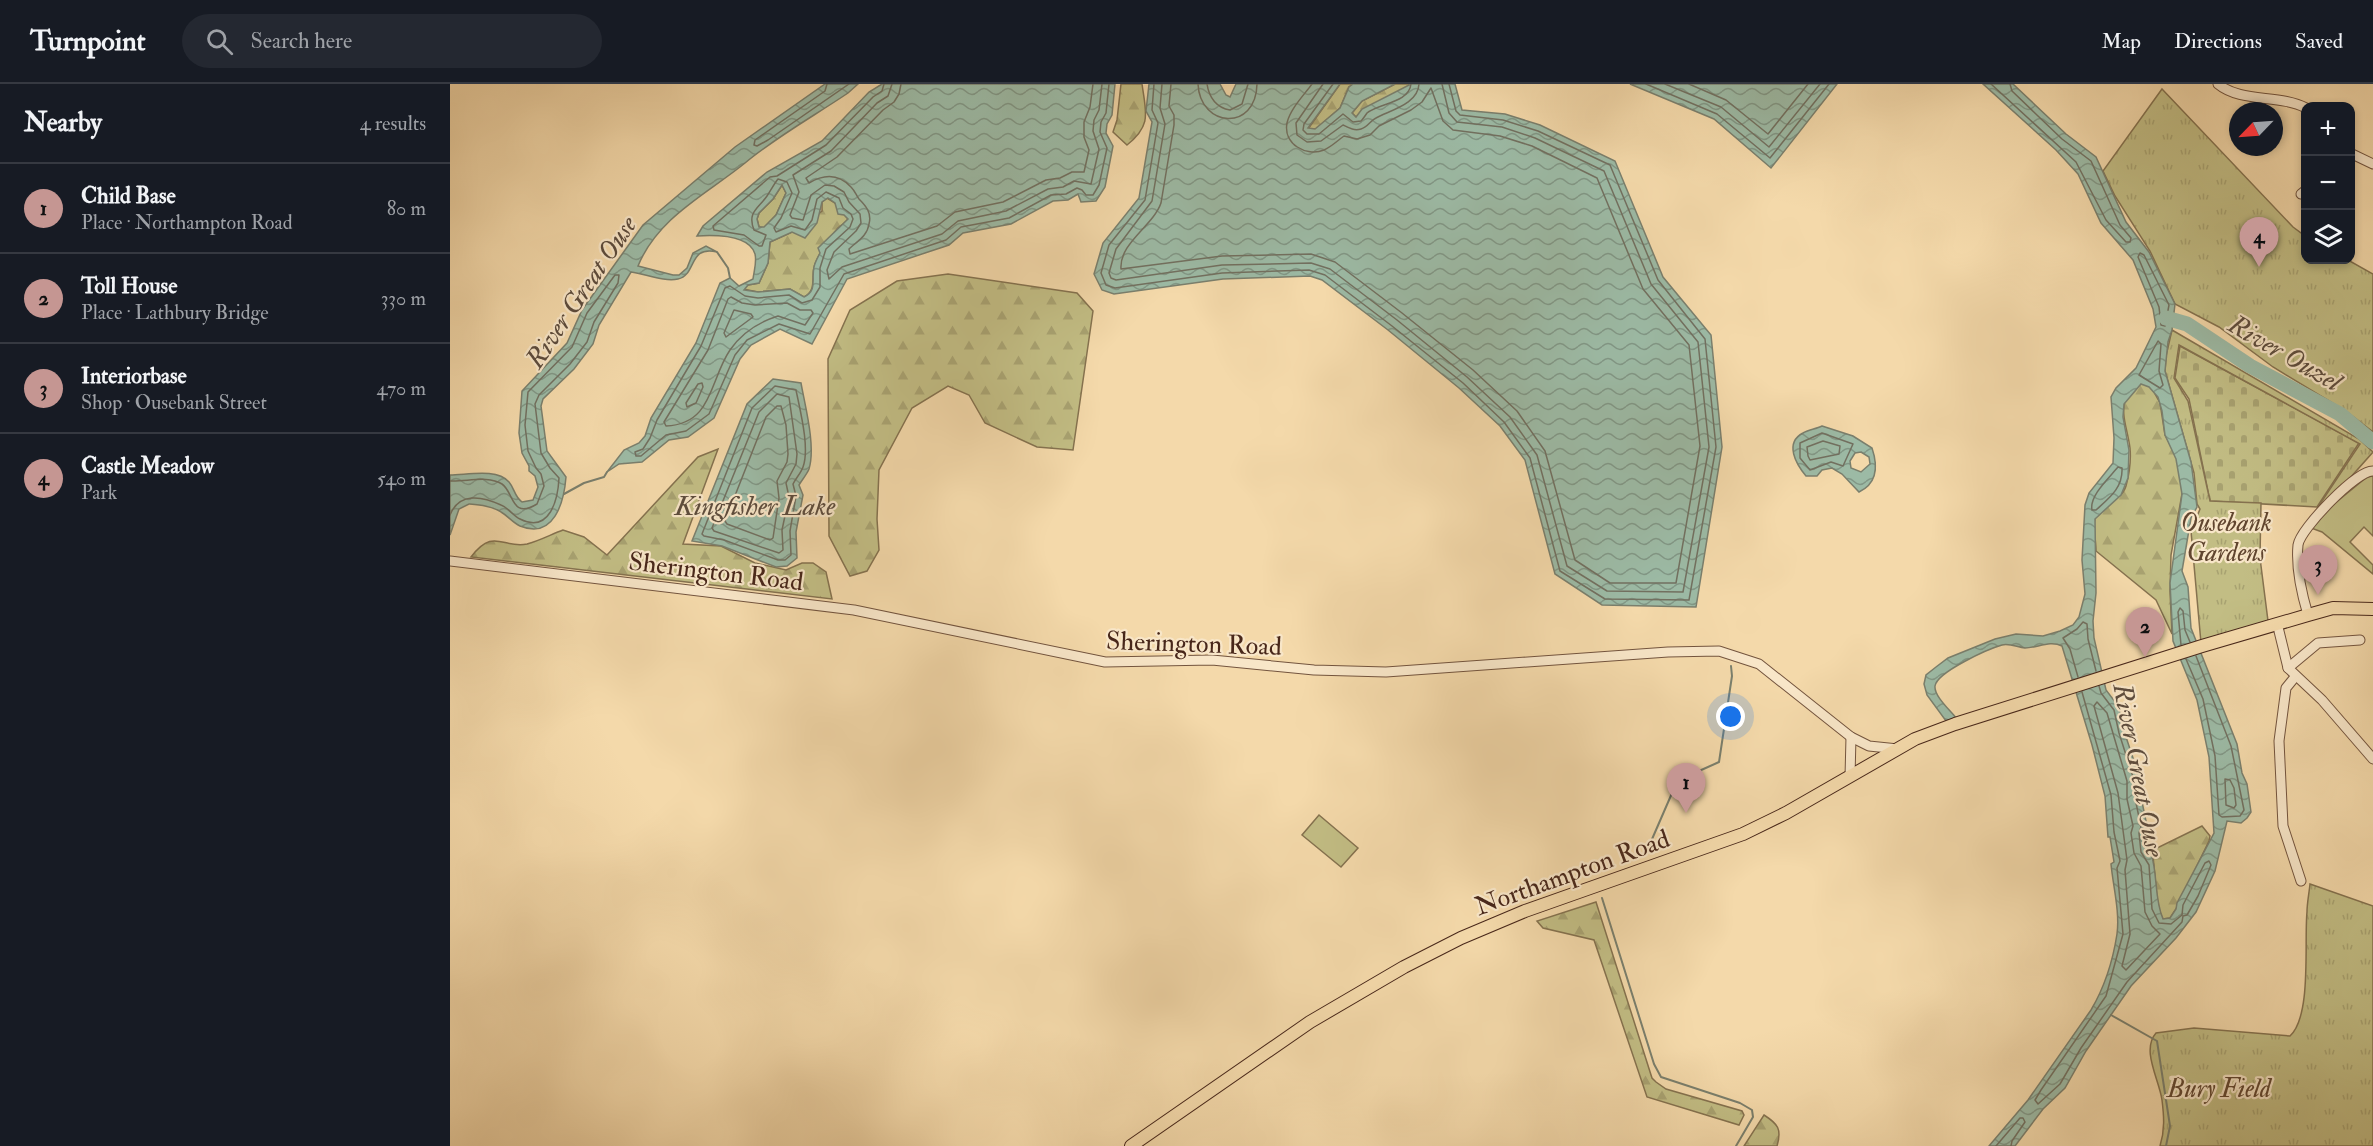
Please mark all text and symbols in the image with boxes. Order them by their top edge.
search box [182,14,602,68]
text: Turnpoint [30,24,146,59]
icon: search [203,25,236,58]
text: Search here [251,27,352,55]
text: Map [2101,28,2141,55]
text: Directions [2174,28,2262,55]
text: Saved [2295,28,2343,55]
north arrow [2229,102,2283,156]
map controls [2301,102,2355,264]
button: + [2301,102,2355,156]
text: Nearby [24,107,102,139]
text: 4 results [360,111,426,136]
button: − [2301,156,2355,210]
text: Child Base [81,182,176,210]
text: 1 [40,196,47,221]
text: 80 m [387,196,426,221]
water label: River Great Ouse [518,209,645,375]
text: Place · Northampton Road [81,210,292,235]
button: layers [2301,210,2355,264]
pin: 4 [2240,218,2278,267]
text: Toll House [81,272,177,300]
text: 2 [38,286,49,311]
text: 330 m [381,286,426,311]
text: Place · Lathbury Bridge [81,300,269,325]
water label: River Ouzel [2222,307,2349,400]
text: Interiorbase [81,362,187,390]
text: 3 [40,376,47,401]
text: 470 m [377,376,426,401]
text: Shop · Ousebank Street [81,390,267,415]
text: Castle Meadow [81,452,214,480]
text: 4 [38,466,49,491]
text: 540 m [377,466,426,491]
text: Park [81,480,117,505]
water label: Kingfisher Lake [673,490,836,523]
park label: Ousebank Gardens [2180,507,2272,569]
street label: Sherington Road [627,545,805,599]
pin: 3 [2298,546,2338,595]
pin: 2 [2126,608,2164,657]
street label: Sherington Road [1106,625,1283,663]
water label: River Great Ouse [2105,679,2172,861]
your location [1716,702,1745,731]
pin: 1 [1666,764,1706,813]
street label: Northampton Road [1471,823,1675,924]
park label: Bury Field [2165,1073,2273,1105]

